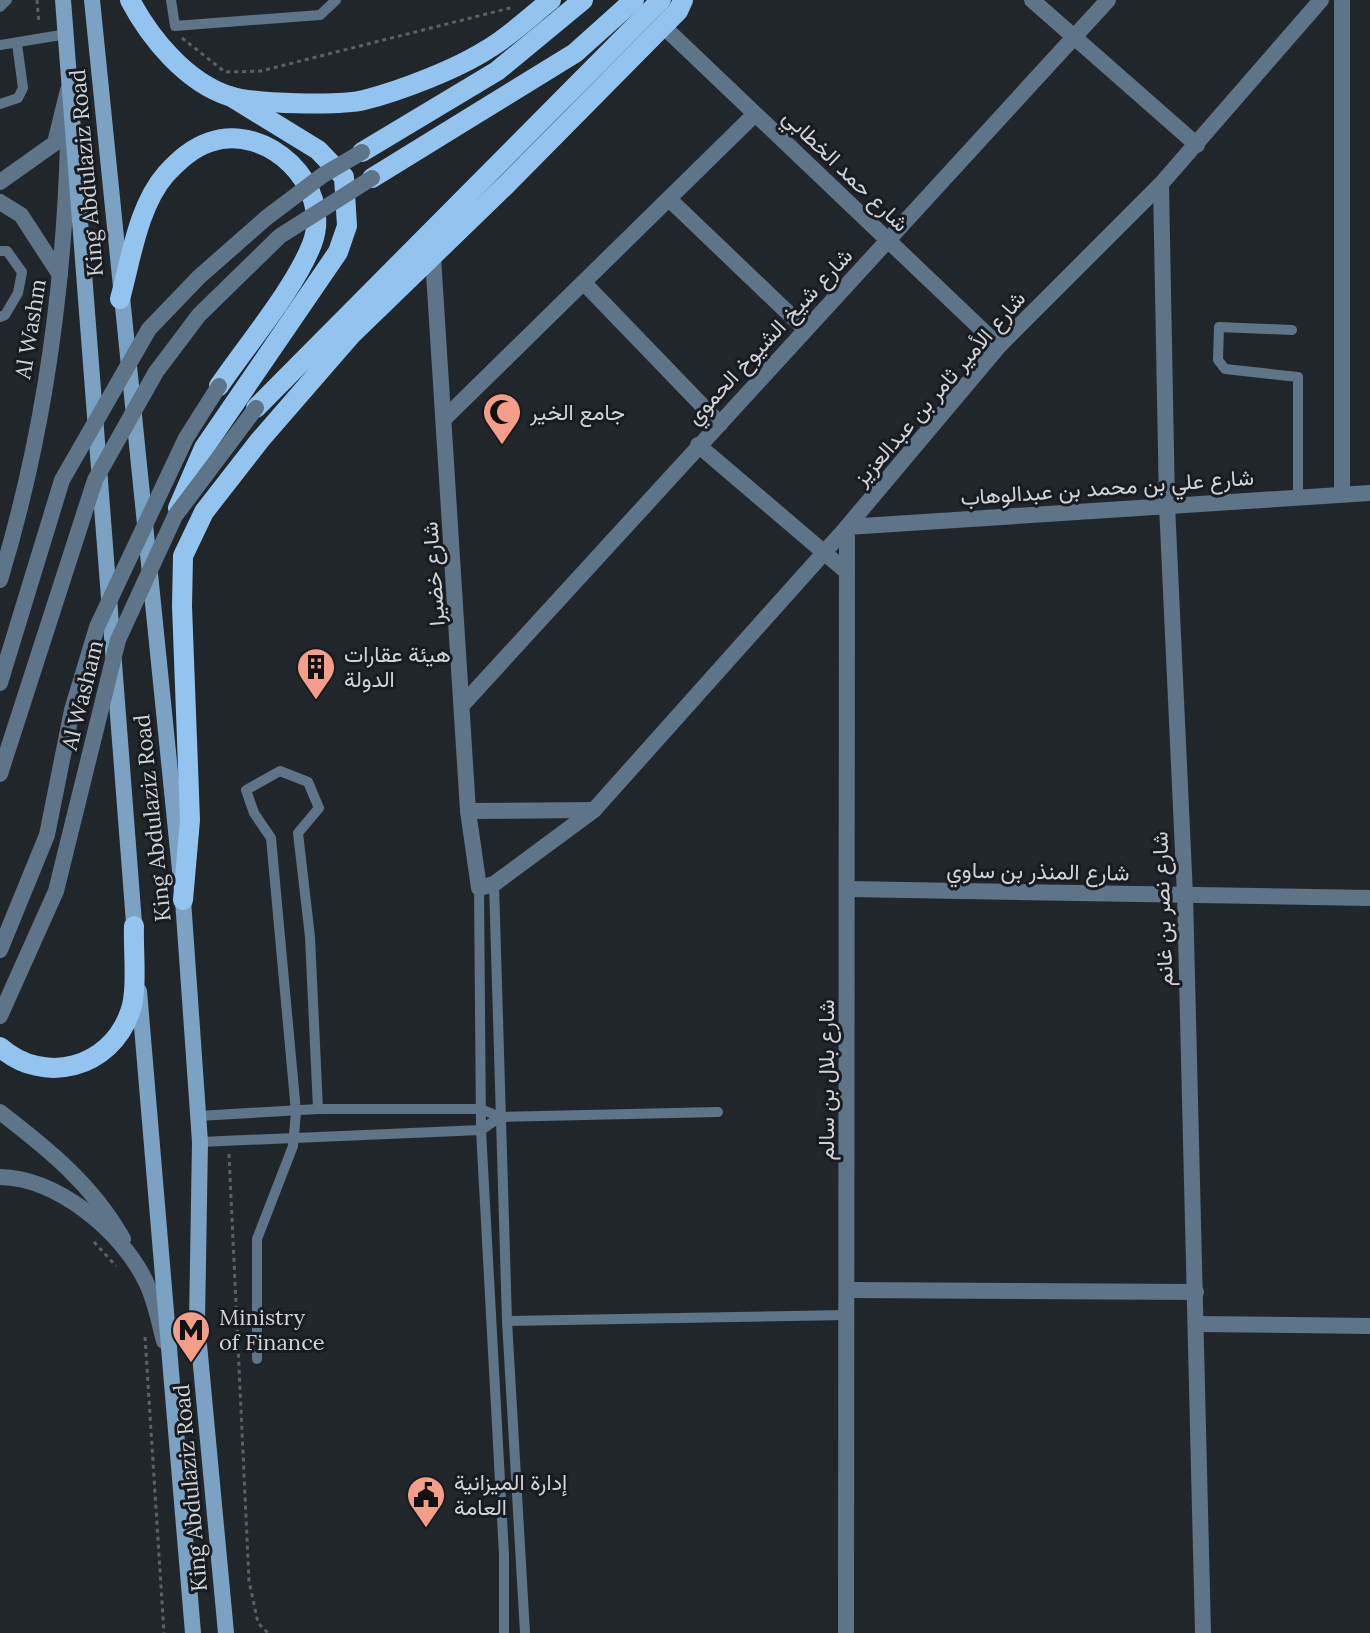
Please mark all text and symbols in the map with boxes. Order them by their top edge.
street label: King Abdulaziz Road [63,68,109,278]
street label: شارع حمد الخطابي [774,103,915,241]
street label: شارع شيخ الشيوخ الحموي [680,242,862,434]
street label: Al Washm [8,277,52,382]
street label: شارع الأمير ثامر بن عبدالعزيز [846,285,1032,493]
mosque icon: جامع الخير [481,391,523,446]
place label: جامع الخير [529,398,625,427]
street label: شارع علي بن محمد بن عبدالوهاب [959,463,1255,516]
street label: شارع خضيرا [415,521,452,627]
street label: Al Washam [55,637,109,754]
place label: هيئة عقارات الدولة [344,640,451,693]
building icon: هيئة عقارات الدولة [295,646,337,701]
street label: King Abdulaziz Road [127,713,177,923]
street label: شارع نصر بن غانم [1145,831,1180,987]
street label: شارع المنذر بن ساوي [946,855,1130,892]
street label: شارع بلال بن سالم [812,999,841,1161]
place label: Ministry of Finance [219,1303,325,1356]
metro station icon: Ministry of Finance [170,1309,212,1364]
street label: King Abdulaziz Road [167,1383,213,1593]
place label: إدارة الميزانية العامة [454,1468,567,1521]
public building icon: إدارة الميزانية العامة [405,1474,447,1529]

